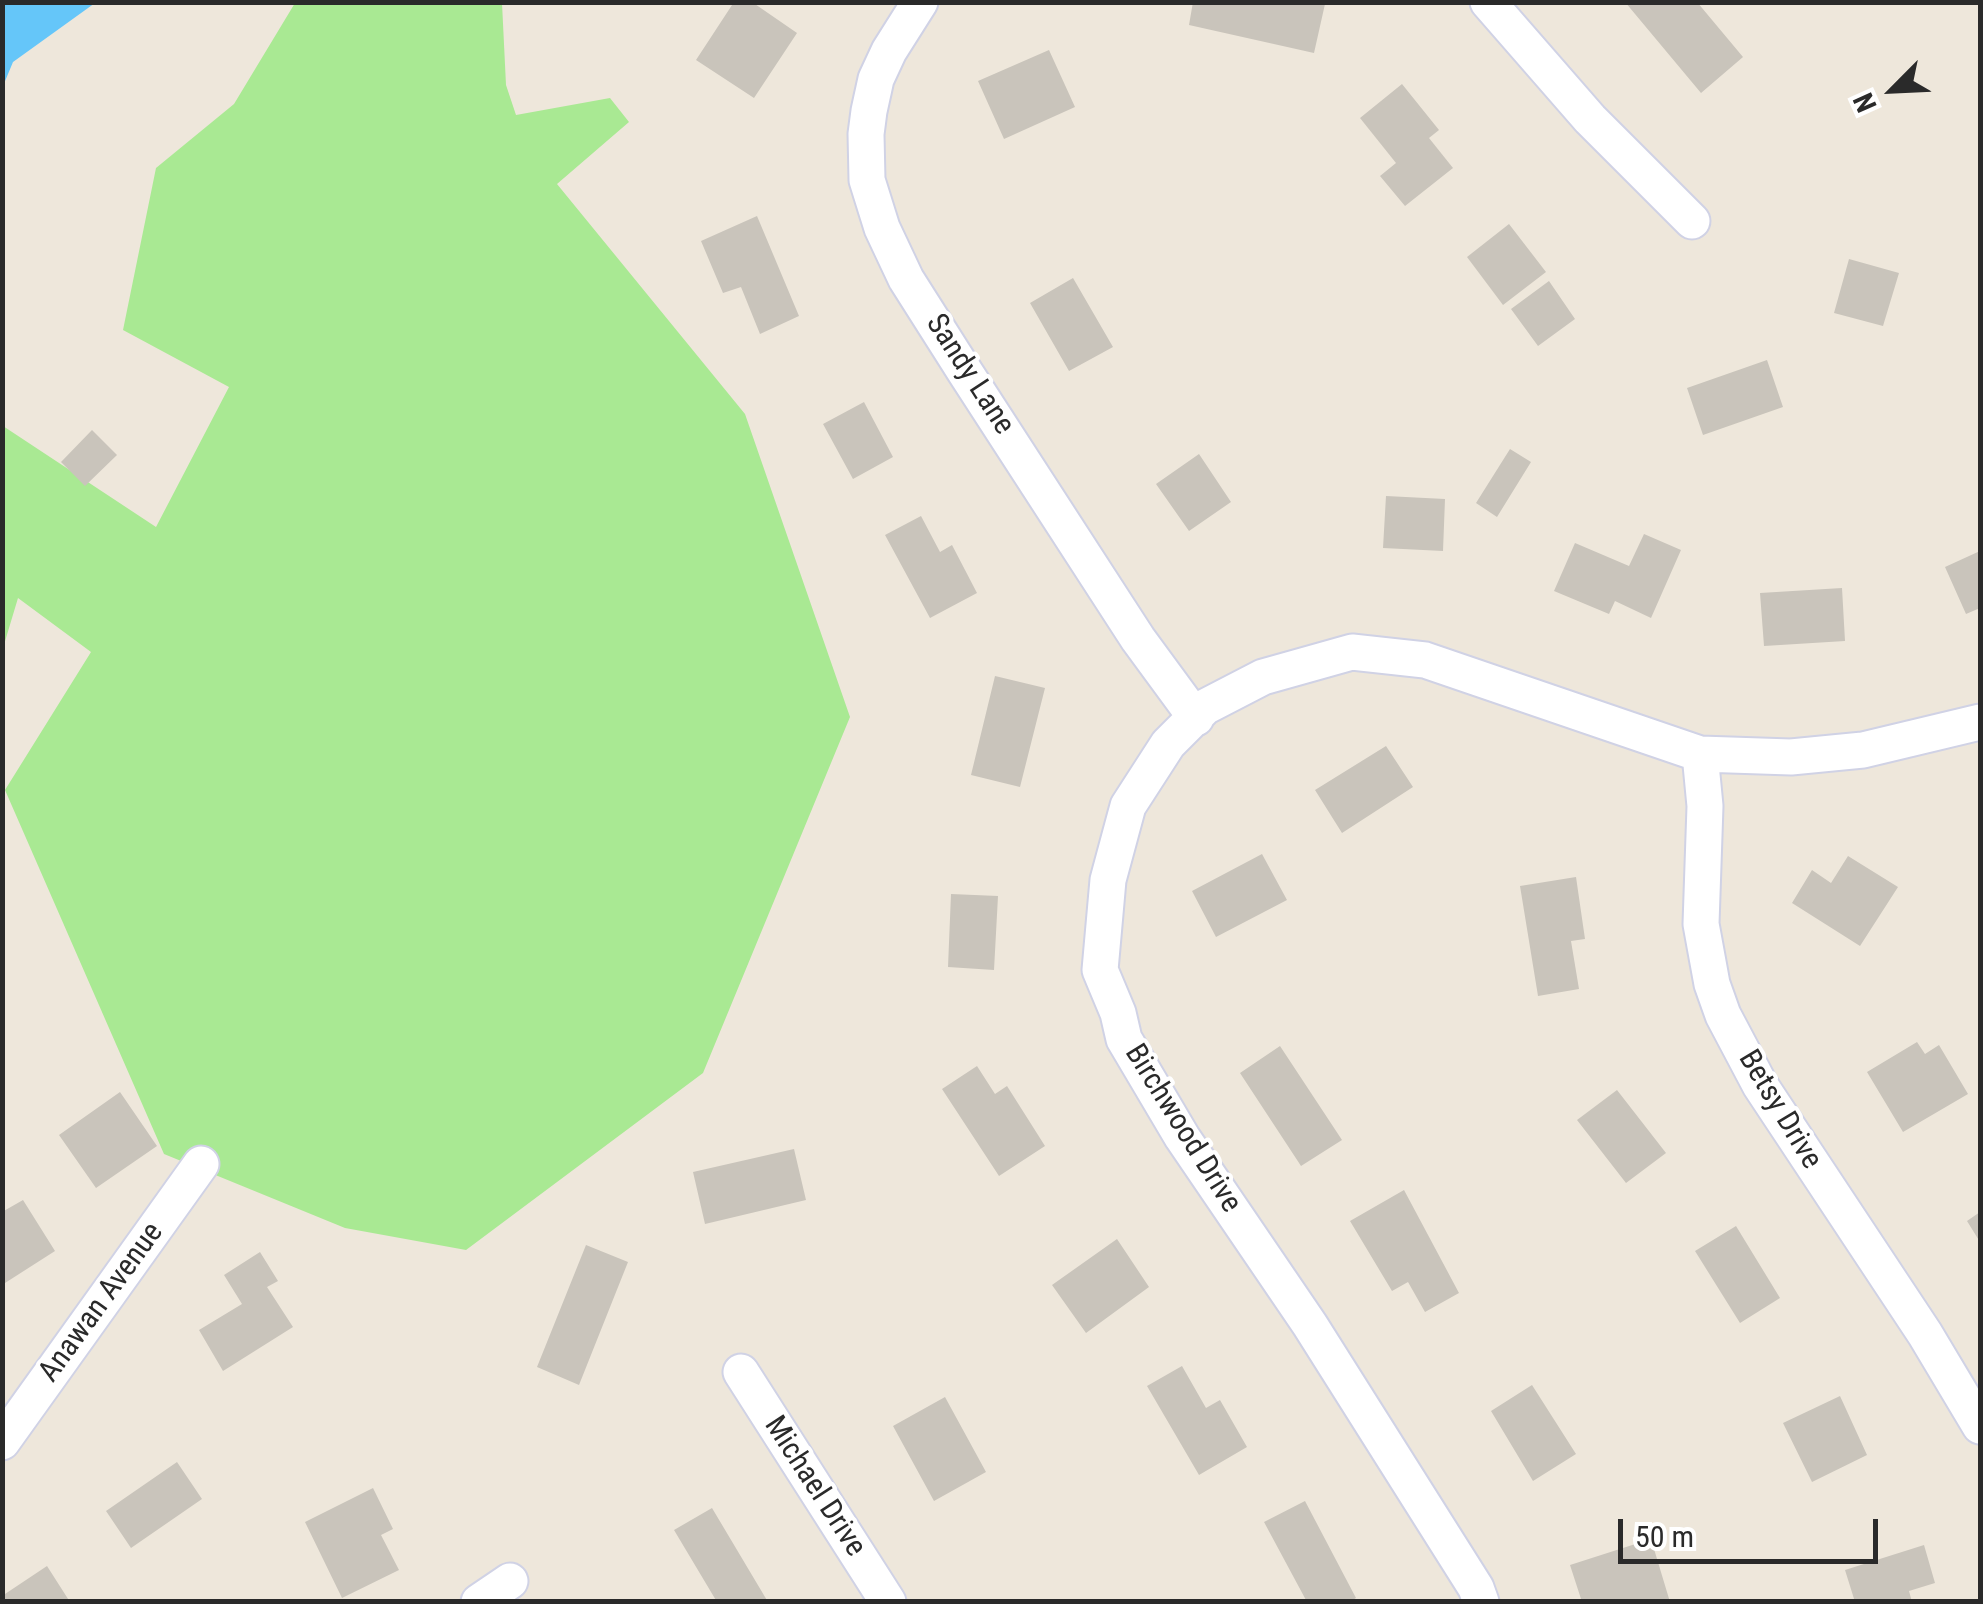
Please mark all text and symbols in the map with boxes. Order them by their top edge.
north arrow [1843,40,1943,140]
text: N [1847,88,1884,117]
street label: Sandy Lane [917,308,1021,442]
street label: Birchwood Drive [1116,1038,1248,1220]
street label: Betsy Drive [1730,1044,1828,1176]
street label: Anawan Avenue [32,1216,172,1390]
street label: Michael Drive [755,1410,873,1564]
scale bar [1623,1499,1883,1561]
text: 50 m [1635,1519,1694,1554]

